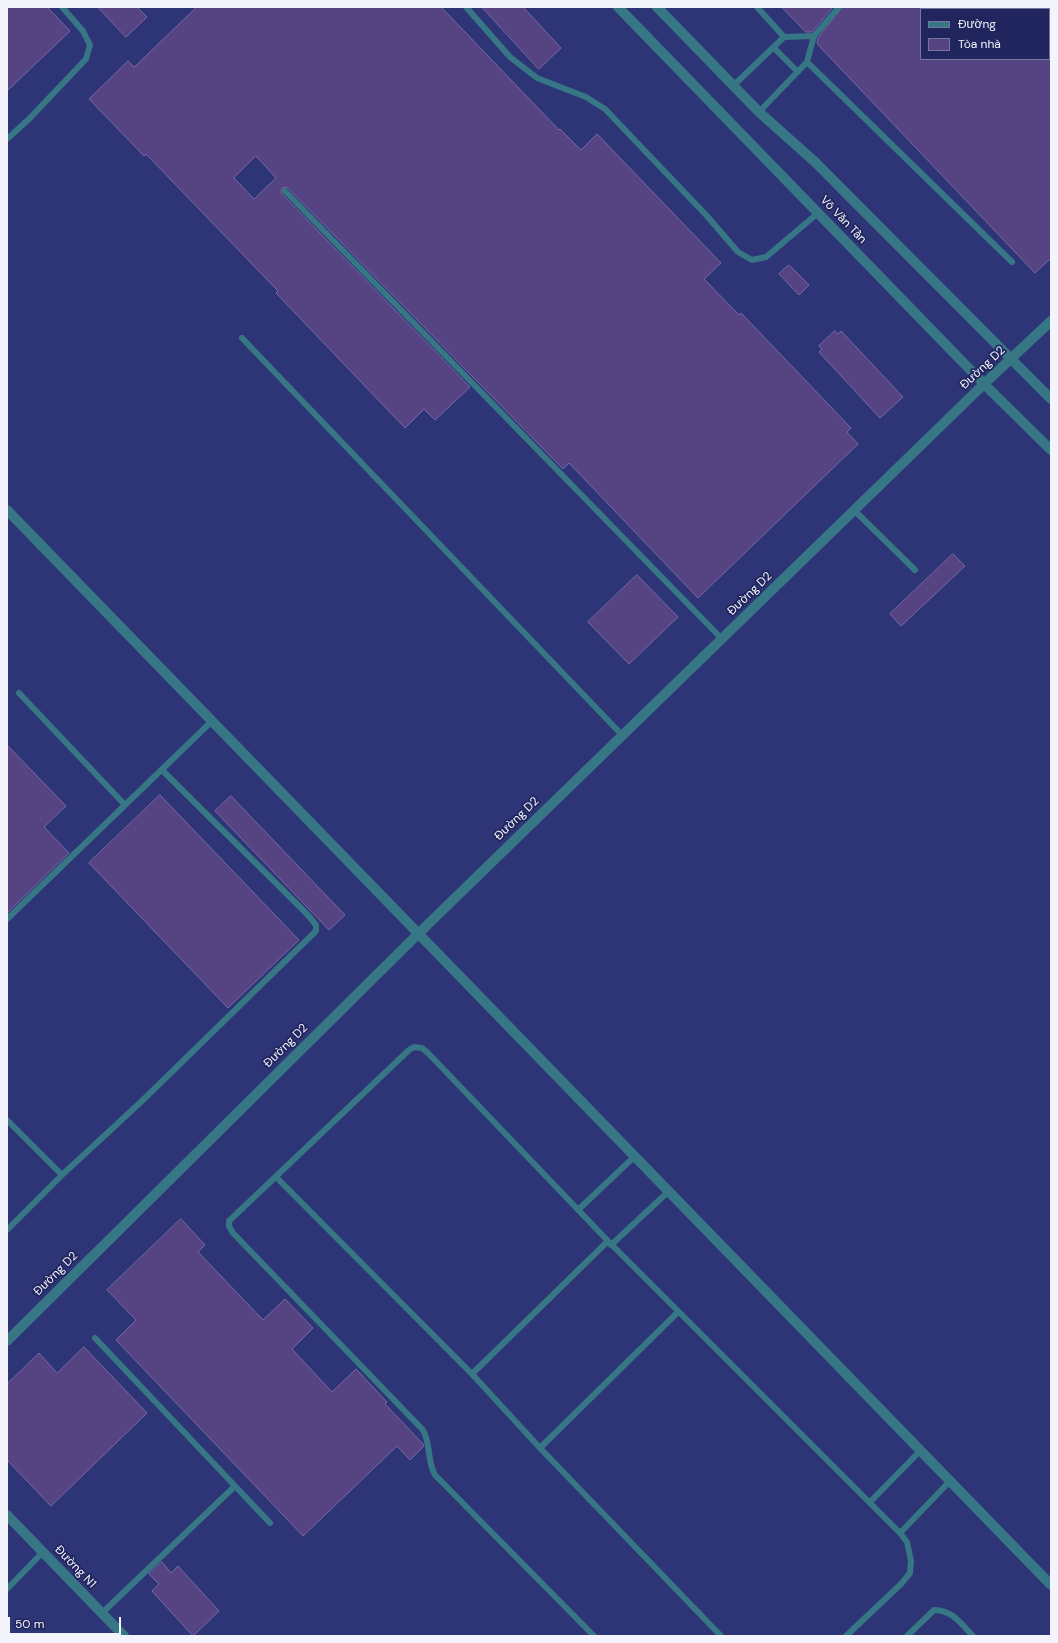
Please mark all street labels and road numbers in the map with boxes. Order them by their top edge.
street label: Võ Văn Tần [817,193,869,247]
street label: Đường D2 [958,344,1008,392]
street label: Đường D2 [725,569,775,619]
street label: Đường D2 [492,794,542,844]
street label: Đường D2 [261,1021,311,1071]
street label: Đường D2 [31,1249,81,1299]
street label: Đường N1 [51,1543,99,1591]

